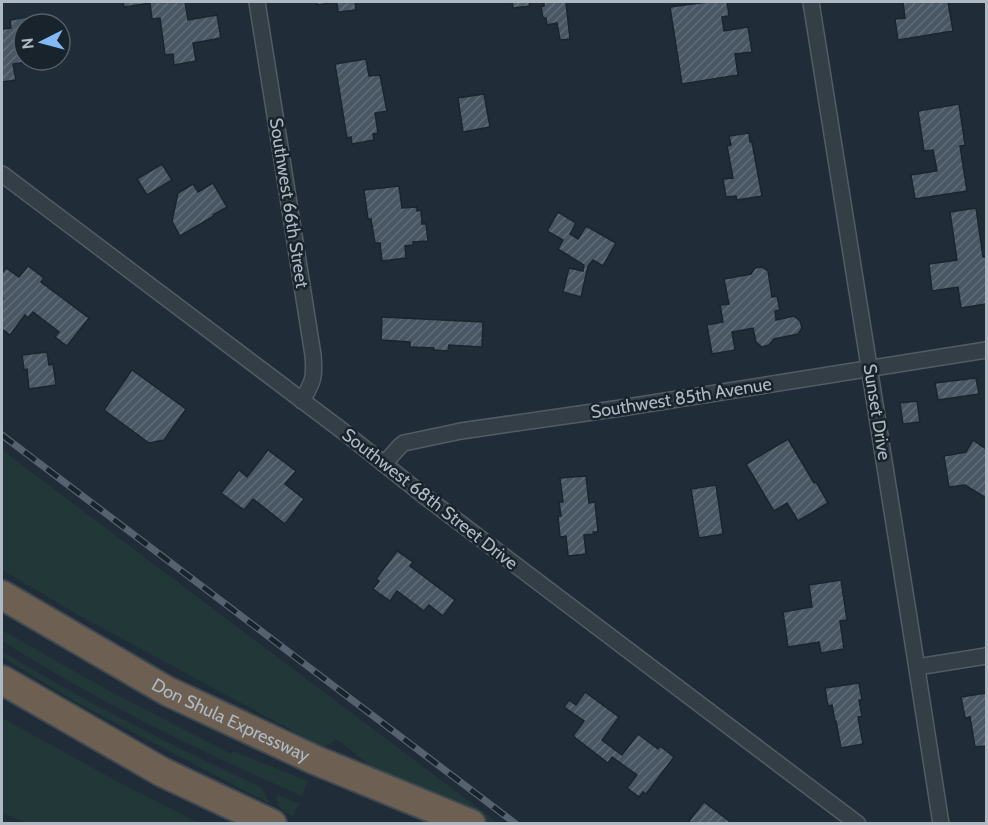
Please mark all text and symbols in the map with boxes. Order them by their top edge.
north arrow [12,12,72,72]
text: N [18,37,38,50]
street label: Southwest 66th Street [265,116,313,290]
street label: Sunset Drive [859,362,895,462]
street label: Southwest 85th Avenue [589,373,773,423]
street label: Southwest 68th Street Drive [338,424,522,574]
street label: Don Shula Expressway [148,673,313,767]

